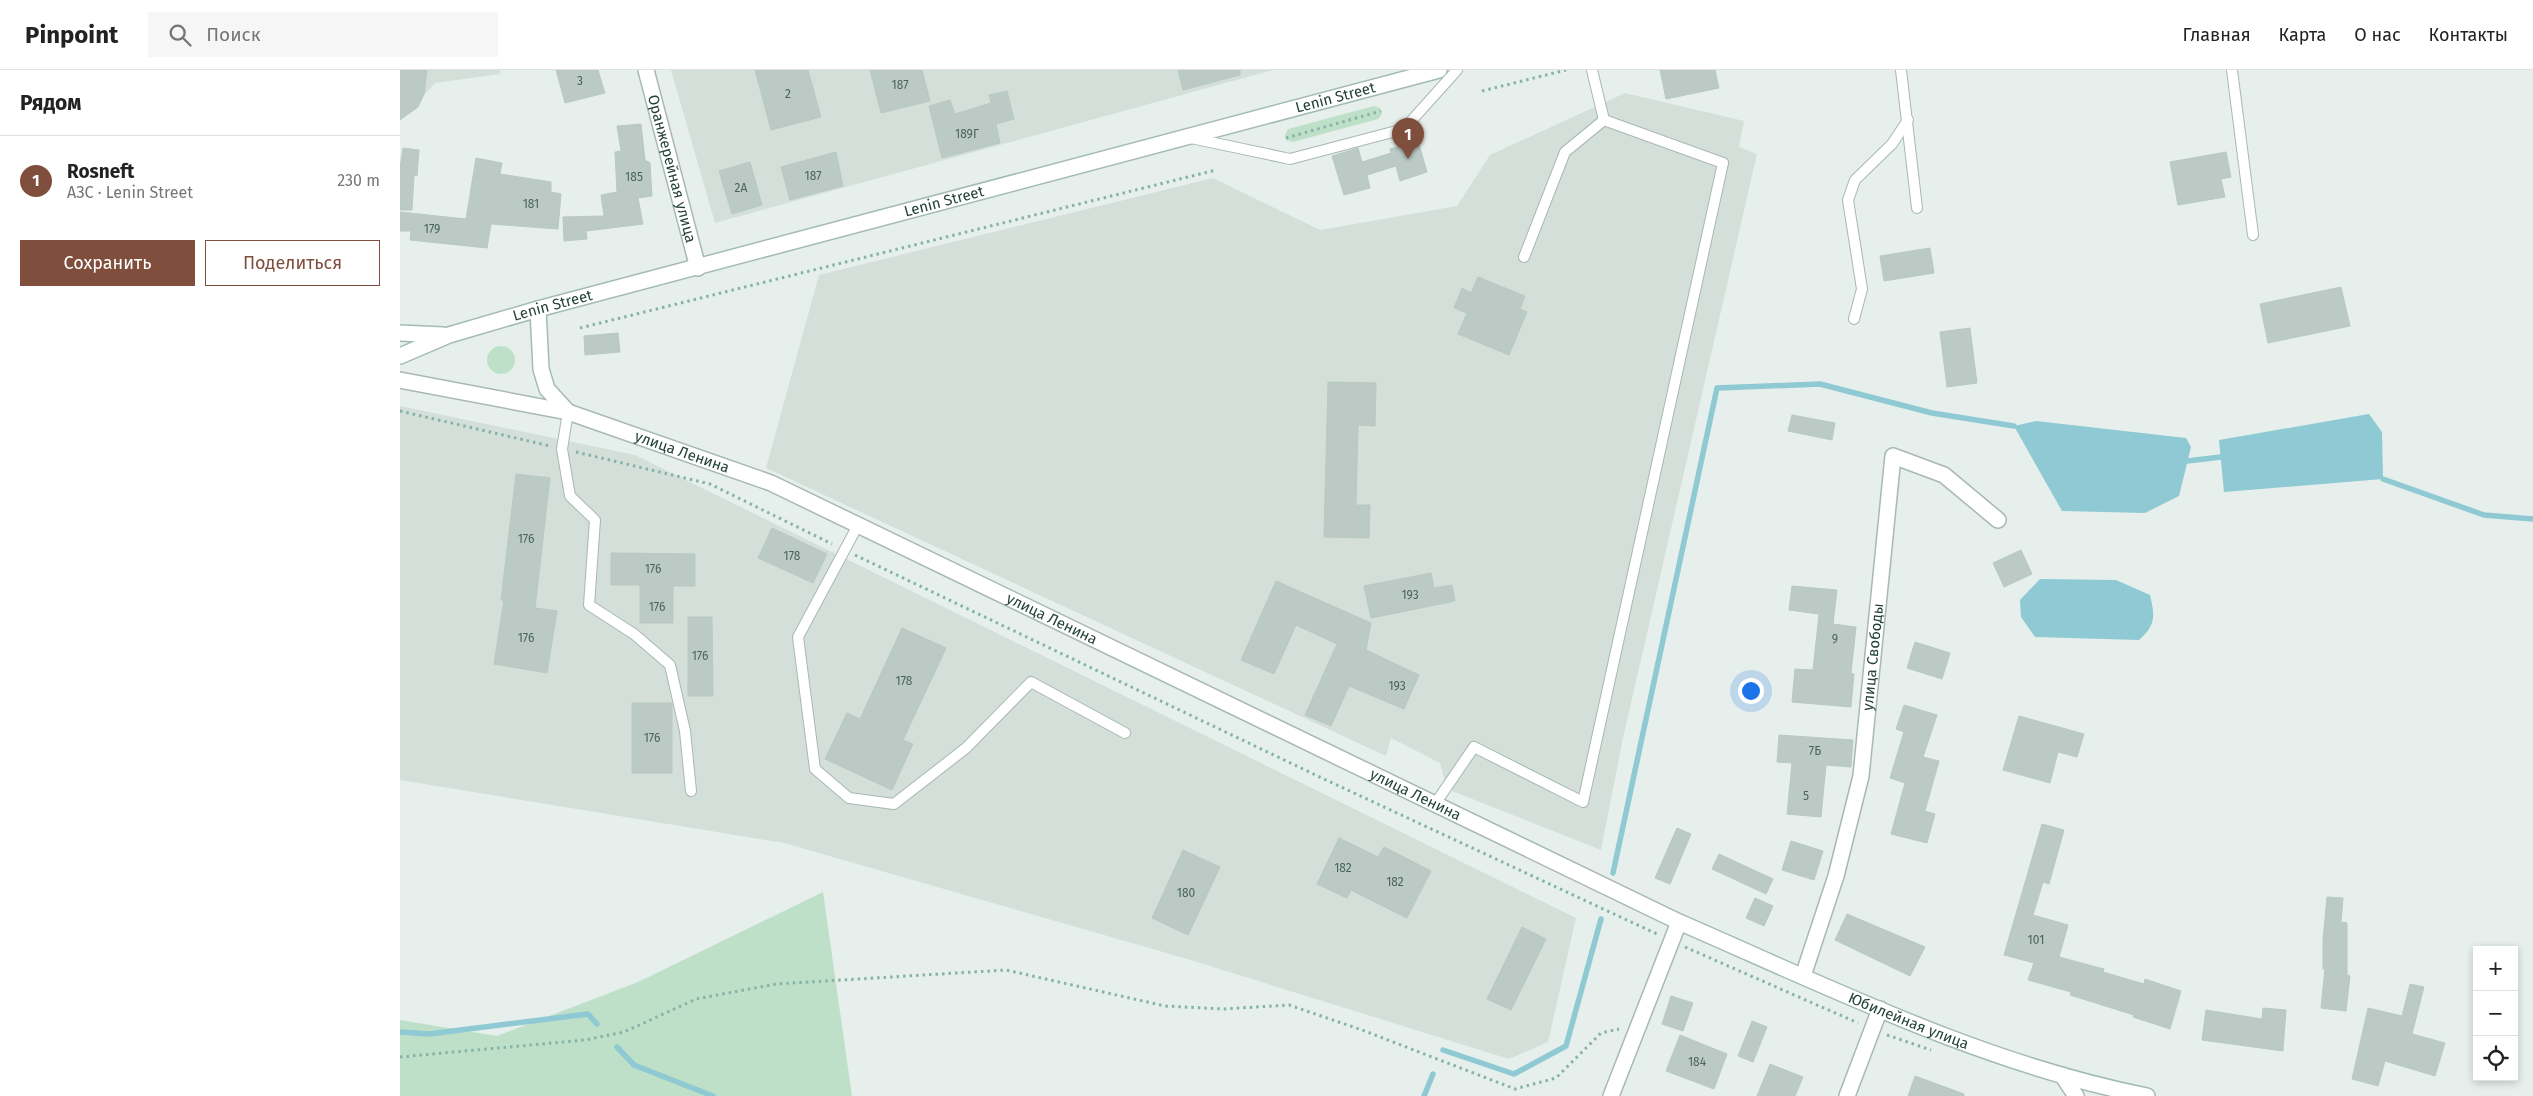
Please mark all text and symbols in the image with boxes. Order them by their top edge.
search box [148,12,498,57]
text: Pinpoint [25,21,118,49]
icon: search [166,21,194,49]
text: Поиск [206,23,261,46]
text: Главная [2183,24,2251,46]
text: Карта [2279,24,2326,46]
text: О нас [2354,24,2401,46]
text: Контакты [2429,24,2508,46]
house number: 3 [577,74,583,88]
house number: 187 [892,78,908,92]
street label: Lenin Street [1294,78,1378,117]
house number: 2 [785,87,791,101]
text: Рядом [20,90,81,116]
street label: Оранжерейная улица [644,93,700,245]
pin: 1 [1392,118,1424,159]
house number: 189Г [955,127,979,141]
text: Rosneft [67,160,134,183]
house number: 187 [805,169,821,183]
house number: 185 [625,170,643,184]
text: 1 [32,171,40,190]
text: 230 m [337,171,380,190]
house number: 2А [735,181,748,195]
street label: Lenin Street [902,182,986,221]
text: АЗС · Lenin Street [67,183,193,202]
house number: 181 [523,197,539,211]
house number: 179 [424,222,440,236]
button: Сохранить [20,240,195,286]
button: Поделиться [205,240,380,286]
street label: Lenin Street [511,286,595,325]
street label: улица Ленина [633,427,732,477]
house number: 176 [518,532,534,546]
house number: 178 [784,549,801,563]
house number: 176 [645,562,661,576]
house number: 193 [1401,588,1419,602]
street label: улица Ленина [1003,589,1100,648]
house number: 176 [649,600,665,614]
street label: улица Свободы [1859,602,1887,712]
house number: 176 [518,631,534,645]
house number: 9 [1832,632,1838,646]
house number: 176 [692,649,708,663]
house number: 178 [896,674,913,688]
your location [1738,678,1764,704]
house number: 193 [1388,679,1406,693]
house number: 176 [644,731,660,745]
house number: 7Б [1809,744,1821,758]
street label: улица Ленина [1367,765,1464,824]
house number: 5 [1803,789,1809,803]
house number: 182 [1334,861,1352,875]
house number: 182 [1386,875,1404,889]
house number: 180 [1177,886,1196,900]
house number: 101 [2028,933,2044,947]
map controls [2473,946,2518,1081]
button: + [2473,946,2518,991]
street label: Юбилейная улица [1846,989,1971,1053]
button: − [2473,991,2518,1036]
button: locate [2473,1036,2518,1081]
house number: 184 [1688,1055,1707,1069]

